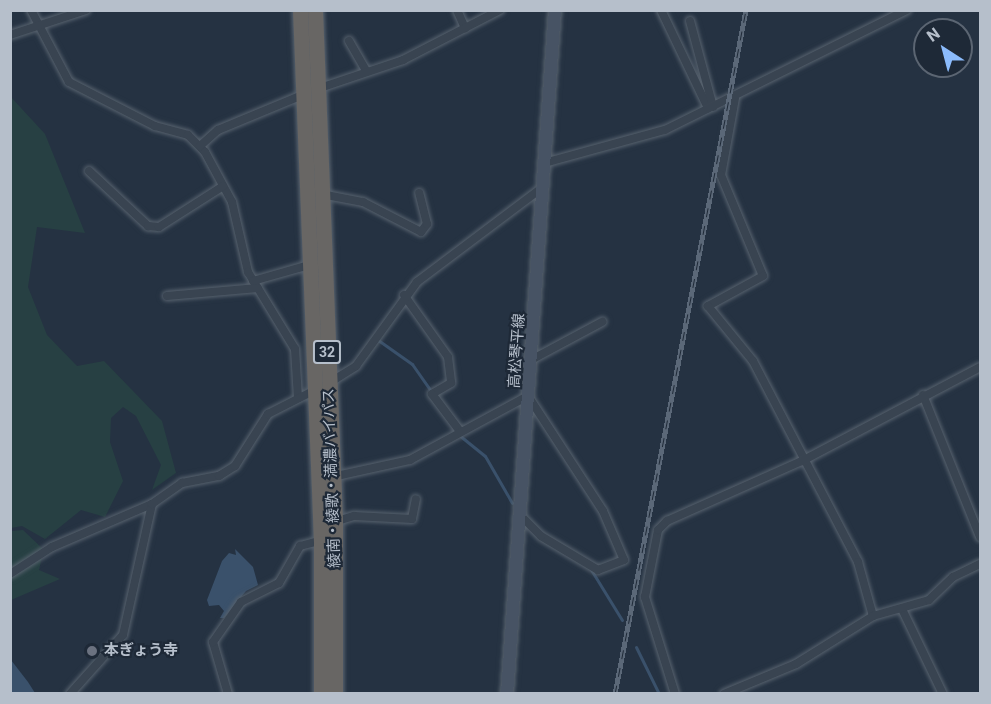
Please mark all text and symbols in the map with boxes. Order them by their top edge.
north arrow [913,18,973,78]
text: N [923,24,943,46]
street label: 高松琴平線 [505,313,529,389]
road number: 32 [312,341,342,363]
street label: 綾南・綾歌・満濃バイパス [320,388,344,568]
place label: 本ぎょう寺 [104,642,179,660]
marker: 本ぎょう寺 [85,644,99,658]

